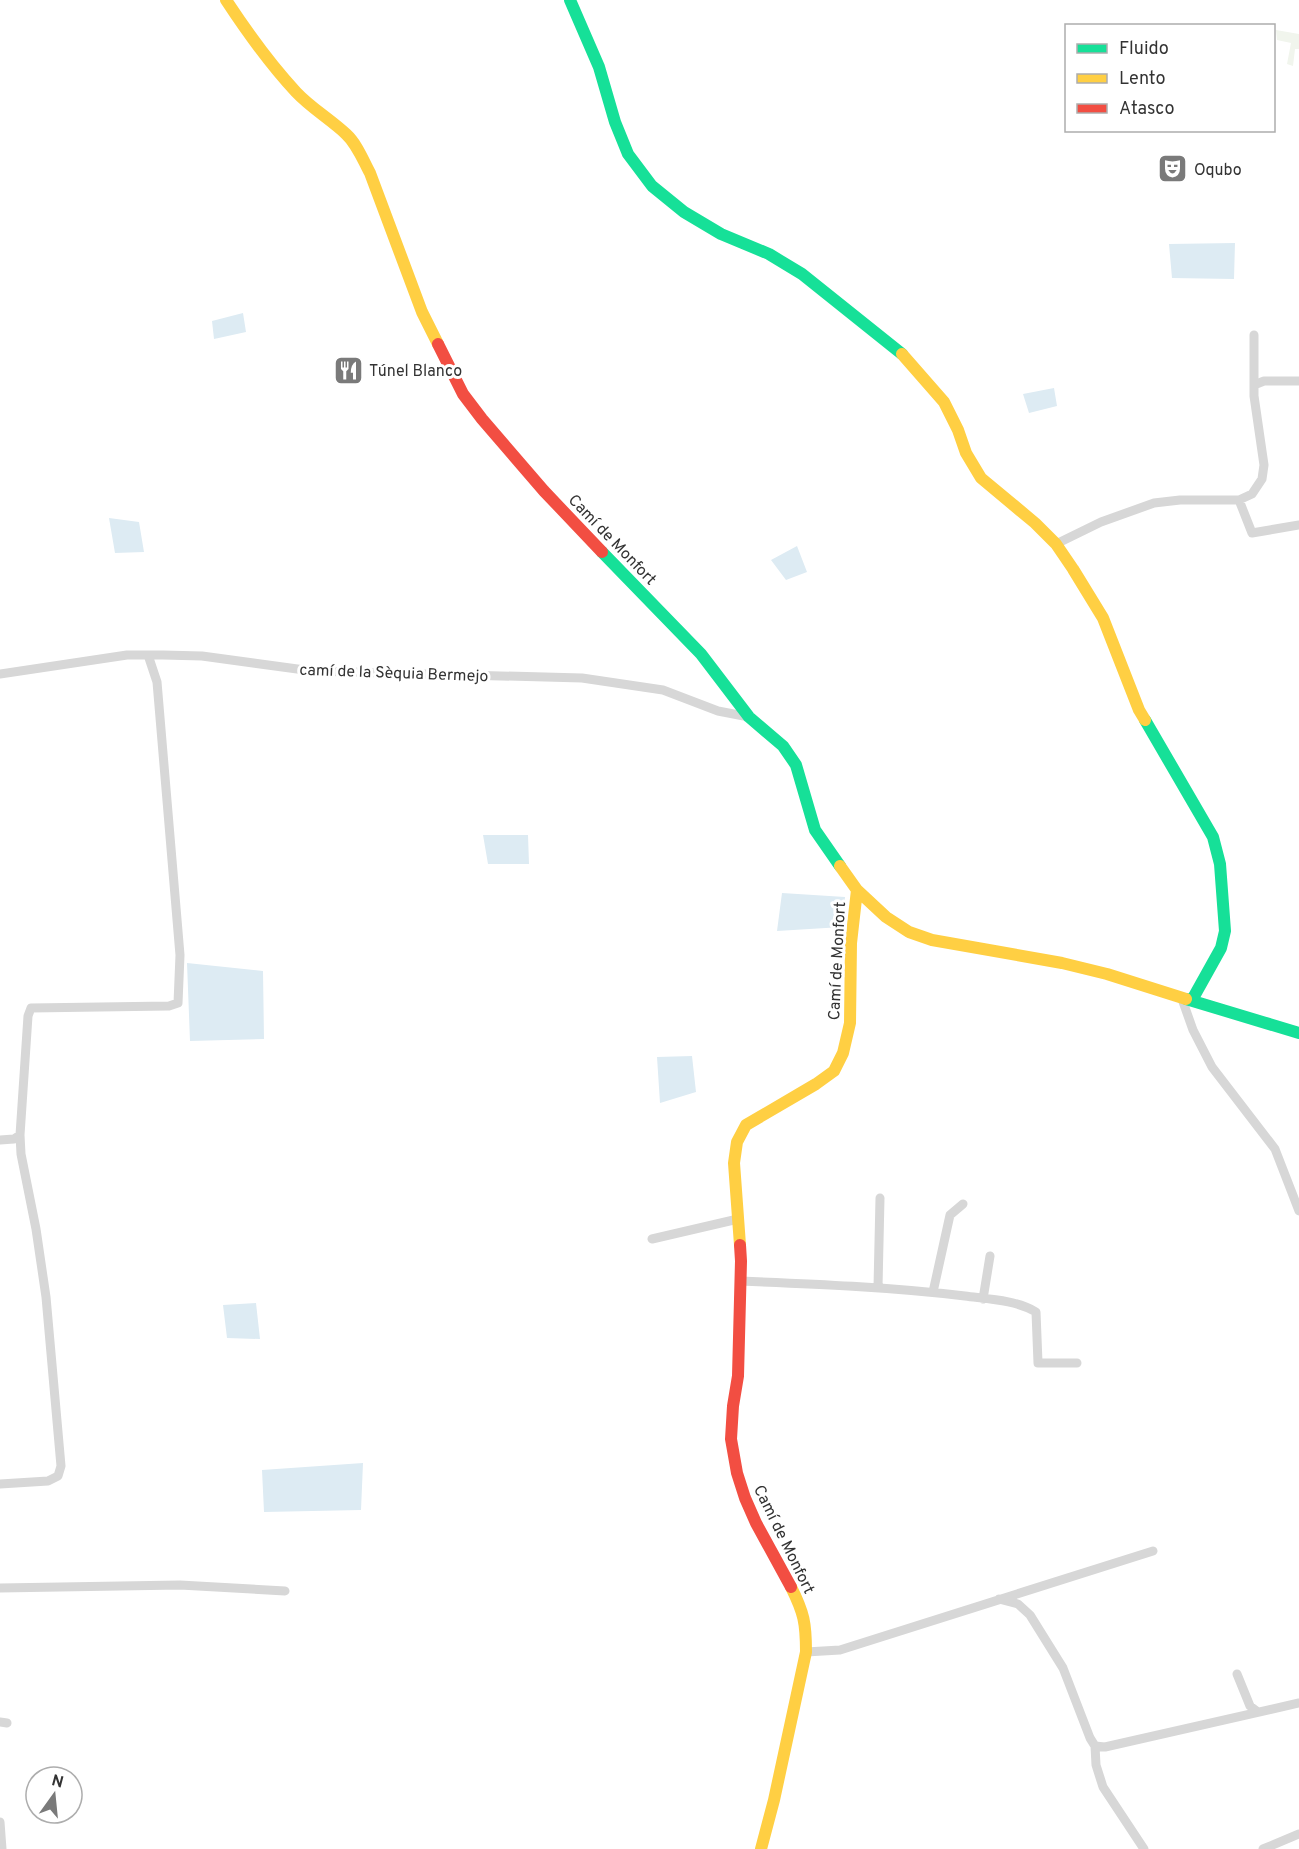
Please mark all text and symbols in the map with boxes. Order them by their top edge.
legend [1065,24,1275,132]
text: Fluido [1119,38,1169,61]
text: Lento [1119,68,1165,91]
text: Atasco [1119,98,1175,121]
theatre icon: Oqubo [1157,153,1189,185]
place label: Oqubo [1194,161,1242,181]
restaurant icon: Túnel Blanco [332,354,364,386]
place label: Túnel Blanco [369,362,462,382]
street label: Camí de Monfort [563,491,660,590]
street label: camí de la Sèquia Bermejo [299,661,489,687]
street label: Camí de Monfort [825,901,851,1021]
street label: Camí de Monfort [748,1482,818,1598]
north arrow [24,1765,84,1825]
text: N [49,1771,66,1794]

